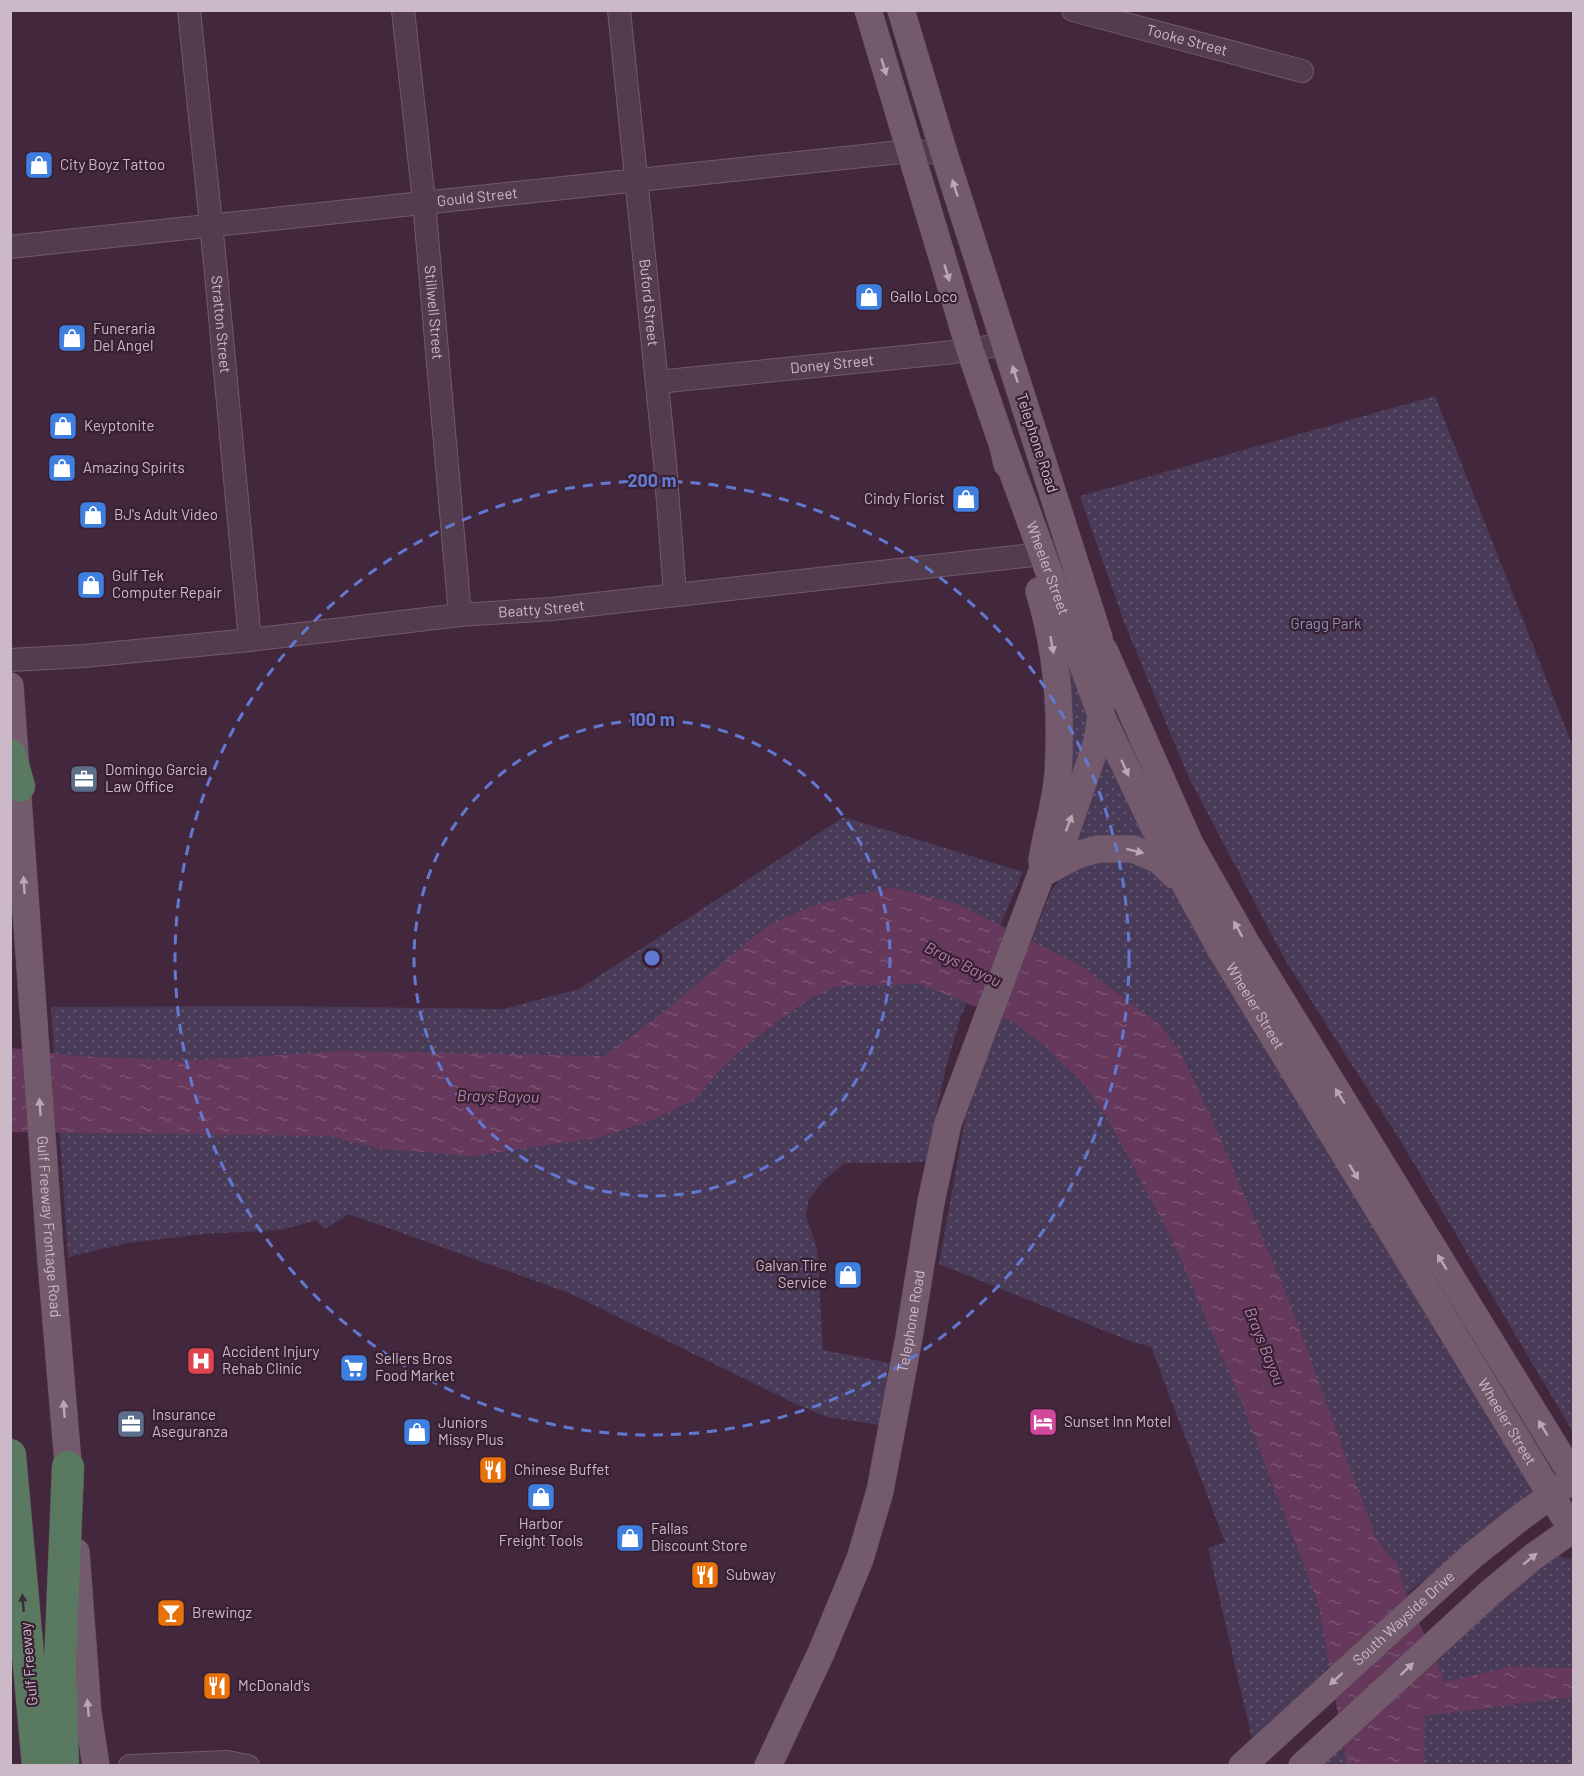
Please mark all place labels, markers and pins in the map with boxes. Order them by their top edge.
shop icon: City Boyz Tattoo [23,149,55,181]
place label: City Boyz Tattoo [60,155,165,173]
shop icon: Gallo Loco [853,281,885,313]
place label: Gallo Loco [890,287,957,305]
place label: Funeraria Del Angel [93,319,155,354]
shop icon: Funeraria Del Angel [56,322,88,354]
shop icon: Keyptonite [47,410,79,442]
place label: Keyptonite [84,416,155,434]
shop icon: Amazing Spirits [46,452,78,484]
place label: Amazing Spirits [83,458,185,476]
shop icon: Cindy Florist [950,483,982,515]
place label: Cindy Florist [864,489,945,507]
shop icon: BJ's Adult Video [77,499,109,531]
place label: BJ's Adult Video [114,505,218,523]
place label: Gulf Tek Computer Repair [112,566,223,601]
shop icon: Gulf Tek Computer Repair [75,569,107,601]
place label: Domingo Garcia Law Office [105,760,207,795]
office icon: Domingo Garcia Law Office [68,763,100,795]
centre of rings [642,948,662,968]
place label: Galvan Tire Service [756,1256,827,1291]
shop icon: Galvan Tire Service [832,1259,864,1291]
place label: Accident Injury Rehab Clinic [222,1342,320,1377]
hospital icon: Accident Injury Rehab Clinic [185,1345,217,1377]
place label: Sellers Bros Food Market [375,1349,455,1384]
supermarket icon: Sellers Bros Food Market [338,1352,370,1384]
place label: Insurance Aseguranza [152,1405,228,1440]
hotel icon: Sunset Inn Motel [1027,1406,1059,1438]
office icon: Insurance Aseguranza [115,1408,147,1440]
place label: Sunset Inn Motel [1064,1412,1171,1430]
place label: Juniors Missy Plus [438,1413,504,1448]
shop icon: Juniors Missy Plus [401,1416,433,1448]
restaurant icon: Chinese Buffet [477,1454,509,1486]
place label: Chinese Buffet [514,1460,610,1478]
shop icon: Harbor Freight Tools [525,1481,557,1513]
place label: Harbor Freight Tools [499,1514,583,1549]
place label: Fallas Discount Store [651,1519,747,1554]
shop icon: Fallas Discount Store [614,1522,646,1554]
restaurant icon: Subway [689,1559,721,1591]
place label: Subway [726,1565,776,1583]
bar icon: Brewingz [155,1597,187,1629]
place label: Brewingz [192,1603,252,1621]
restaurant icon: McDonald's [201,1670,233,1702]
place label: McDonald's [238,1676,310,1694]

